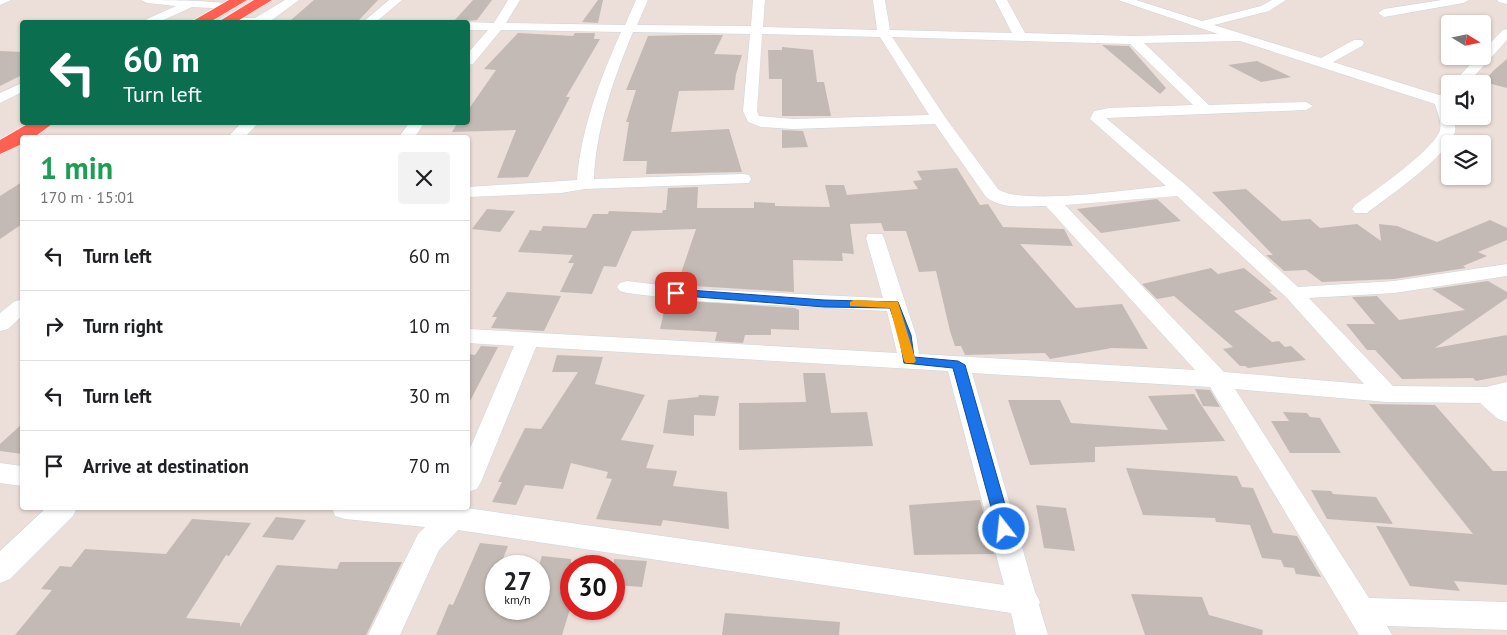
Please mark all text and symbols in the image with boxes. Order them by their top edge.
north arrow [1441,15,1491,65]
map controls [1441,15,1491,185]
text: 60 m [123,36,200,82]
icon: left [40,40,105,105]
button: sound [1441,75,1491,125]
text: Turn left [123,80,202,108]
button: layers [1441,135,1491,185]
text: 1 min [40,148,113,187]
button: close [398,152,450,204]
text: 170 m · 15:01 [40,187,135,207]
icon: left [40,242,68,270]
text: Turn left [83,244,152,268]
text: 60 m [409,244,450,268]
pin [655,272,697,314]
icon: arrive [662,279,690,307]
icon: right [40,312,68,340]
text: Turn right [83,314,163,338]
text: 10 m [409,314,450,338]
icon: left [40,382,68,410]
text: Turn left [83,384,152,408]
text: 30 m [409,384,450,408]
icon: arrive [40,452,68,480]
text: Arrive at destination [83,454,249,478]
text: 70 m [409,454,450,478]
position arrow [977,502,1029,554]
speed limit sign: 30 [560,555,625,620]
text: 27 [503,565,532,597]
text: km/h [504,592,531,607]

